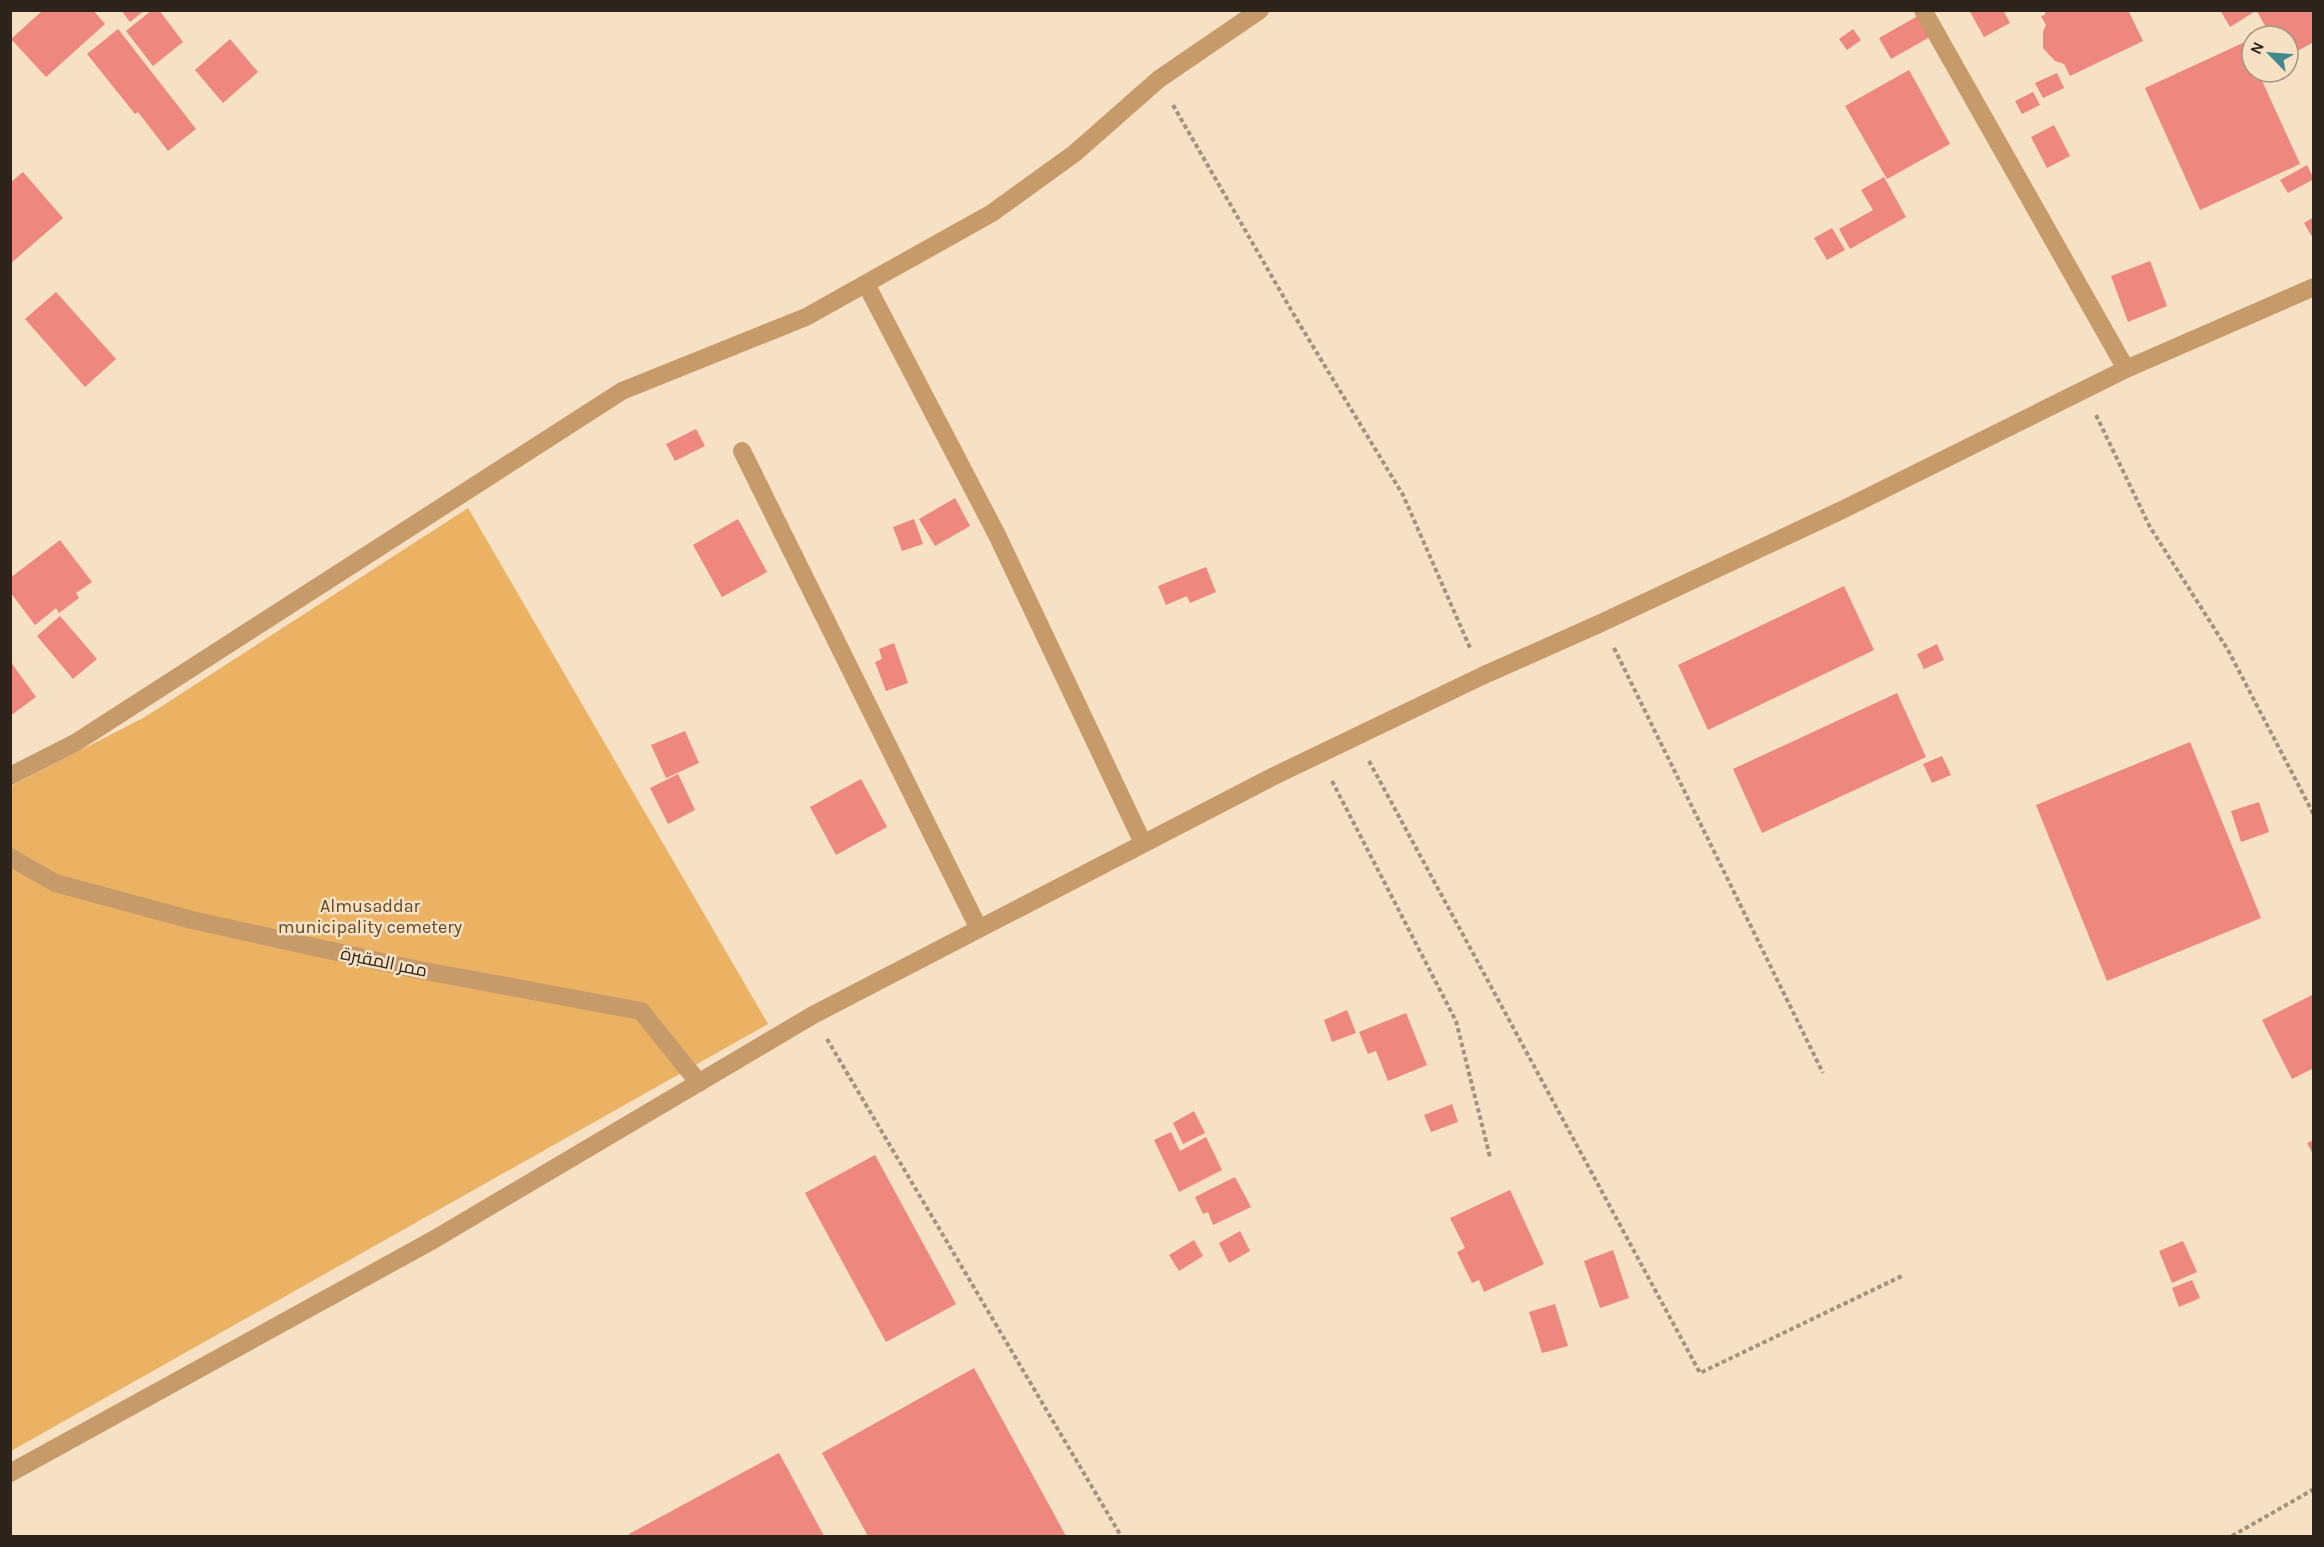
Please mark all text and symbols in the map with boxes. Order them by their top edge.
north arrow [2240,24,2300,84]
text: N [2246,39,2268,57]
park label: Almusaddar municipality cemetery [278,895,463,938]
street label: ممر المقبرة [339,942,429,982]

